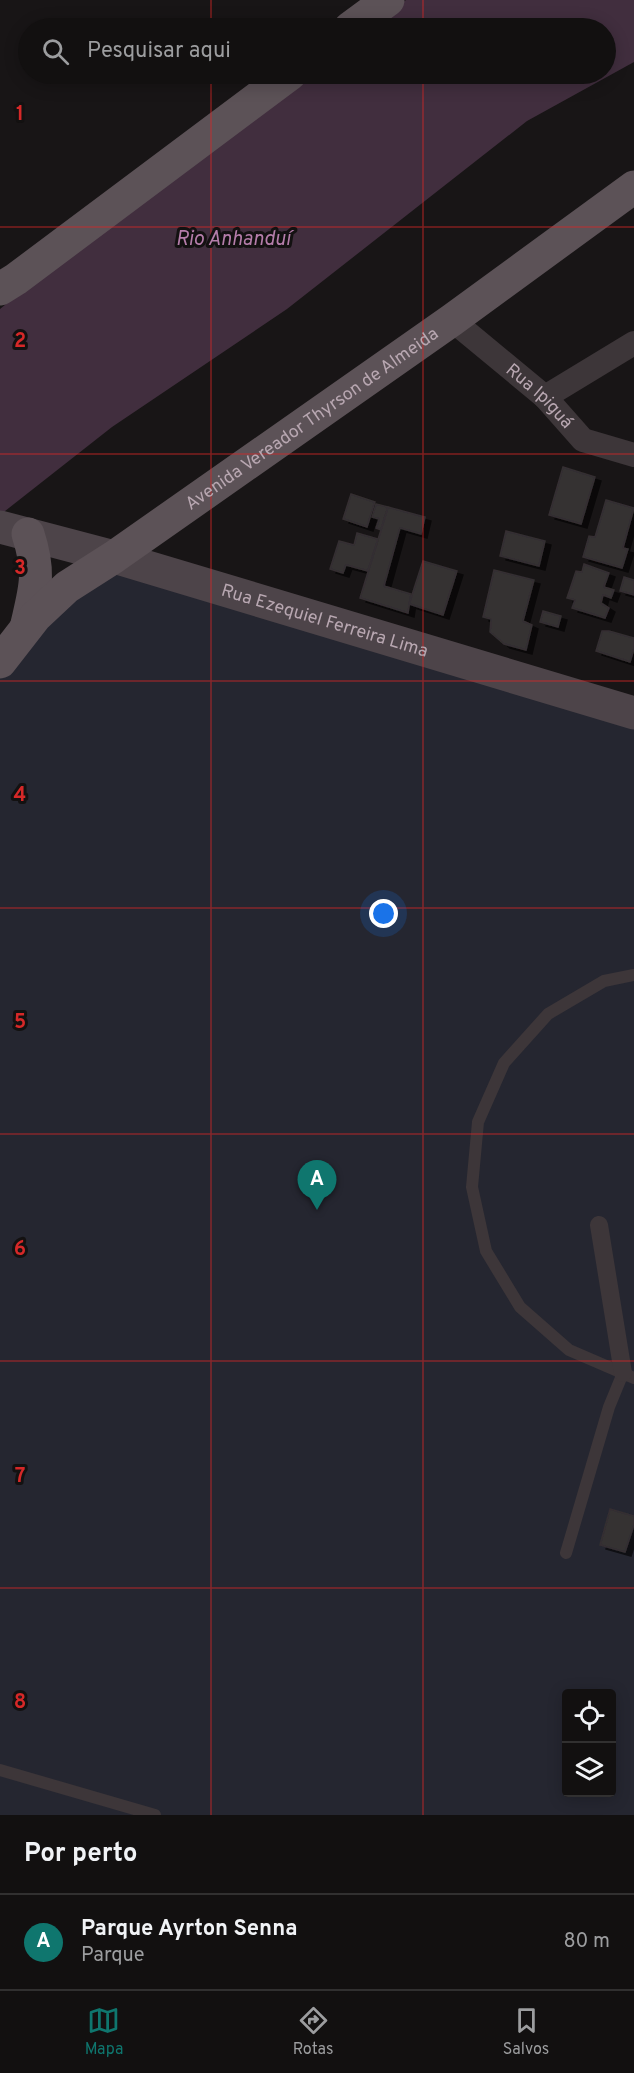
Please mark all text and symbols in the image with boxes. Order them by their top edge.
search box [18,18,616,84]
icon: search [39,35,72,68]
text: Pesquisar aqui [87,38,231,65]
text: 1 [16,102,24,128]
water label: Rio Anhanduí [176,227,294,253]
street label: Avenida Vereador Thyrson de Almeida [181,323,444,516]
text: 2 [14,329,26,355]
street label: Rua Ipiguá [500,359,578,434]
text: 3 [14,556,26,582]
street label: Rua Ezequiel Ferreira Lima [218,580,431,664]
text: 4 [14,783,26,809]
your location [369,899,398,928]
text: 5 [14,1010,26,1036]
pin: A [298,1160,336,1210]
text: 6 [14,1237,26,1263]
text: 7 [15,1464,25,1490]
map controls [562,1689,616,1797]
button: locate [562,1689,616,1743]
text: 8 [14,1690,26,1716]
button: layers [562,1743,616,1797]
text: Por perto [24,1838,138,1871]
text: Parque Ayrton Senna [81,1916,297,1943]
text: A [36,1929,51,1955]
text: 80 m [564,1929,610,1955]
text: Parque [81,1943,144,1969]
tab: Mapa [85,2004,123,2060]
tab: Rotas [293,2004,333,2060]
tab: Salvos [503,2004,549,2060]

